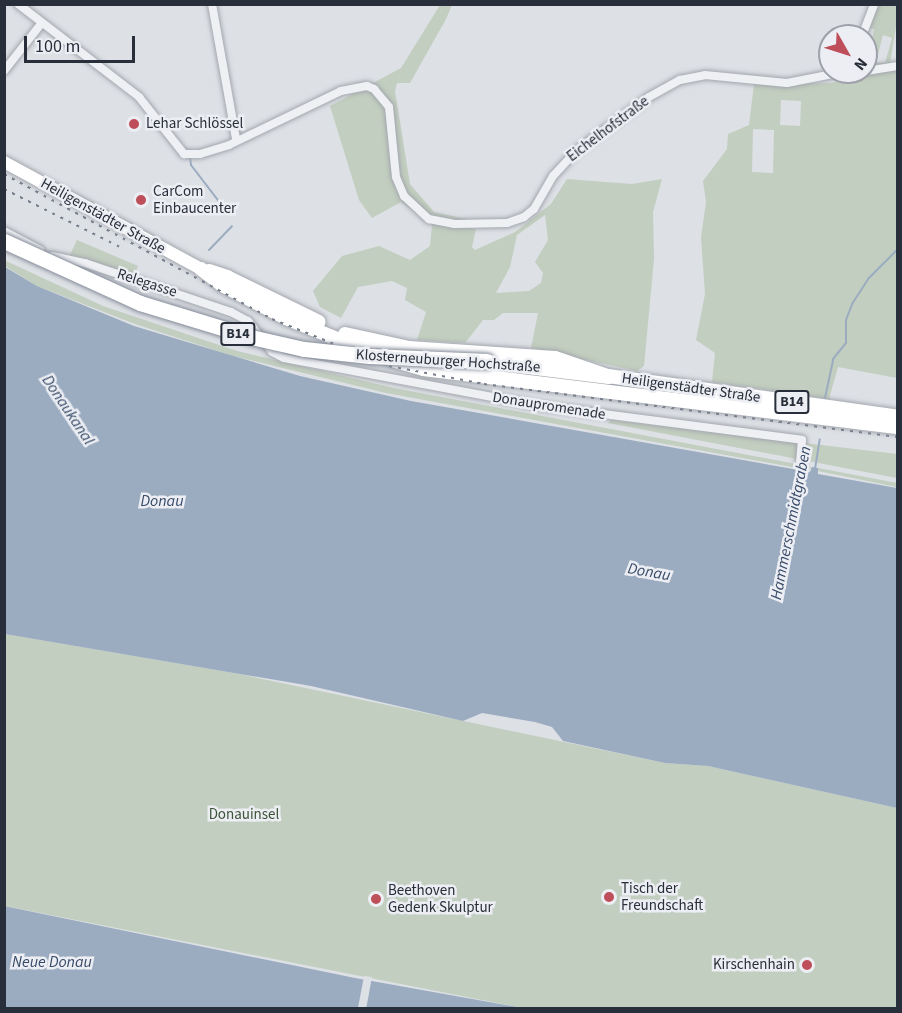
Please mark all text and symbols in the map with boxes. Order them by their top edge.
scale bar [27,24,138,62]
north arrow [818,24,878,84]
text: 100 m [35,34,80,59]
text: N [849,53,872,75]
street label: Eichelhofstraße [563,92,653,166]
place label: Lehar Schlössel [146,115,243,133]
marker: Lehar Schlössel [127,117,141,131]
street label: Heiligenstädter Straße [38,174,168,258]
place label: CarCom Einbaucenter [153,182,236,217]
marker: CarCom Einbaucenter [134,193,148,207]
street label: Relegasse [115,265,179,301]
road number: B14 [220,323,256,345]
street label: Klosterneuburger Hochstraße [355,346,541,376]
street label: Heiligenstädter Straße [621,369,761,407]
water label: Donaukanal [38,372,98,448]
street label: Donaupromenade [491,388,607,424]
road number: B14 [774,391,810,413]
water label: Hammerschmidtgraben [767,445,815,601]
water label: Donau [140,491,184,511]
water label: Donau [626,559,672,585]
park label: Donauinsel [209,806,279,824]
place label: Tisch der Freundschaft [621,879,703,914]
place label: Beethoven Gedenk Skulptur [388,881,493,916]
marker: Tisch der Freundschaft [602,890,616,904]
marker: Beethoven Gedenk Skulptur [369,892,383,906]
water label: Neue Donau [12,952,92,972]
place label: Kirschenhain [713,956,795,974]
marker: Kirschenhain [800,958,814,972]

